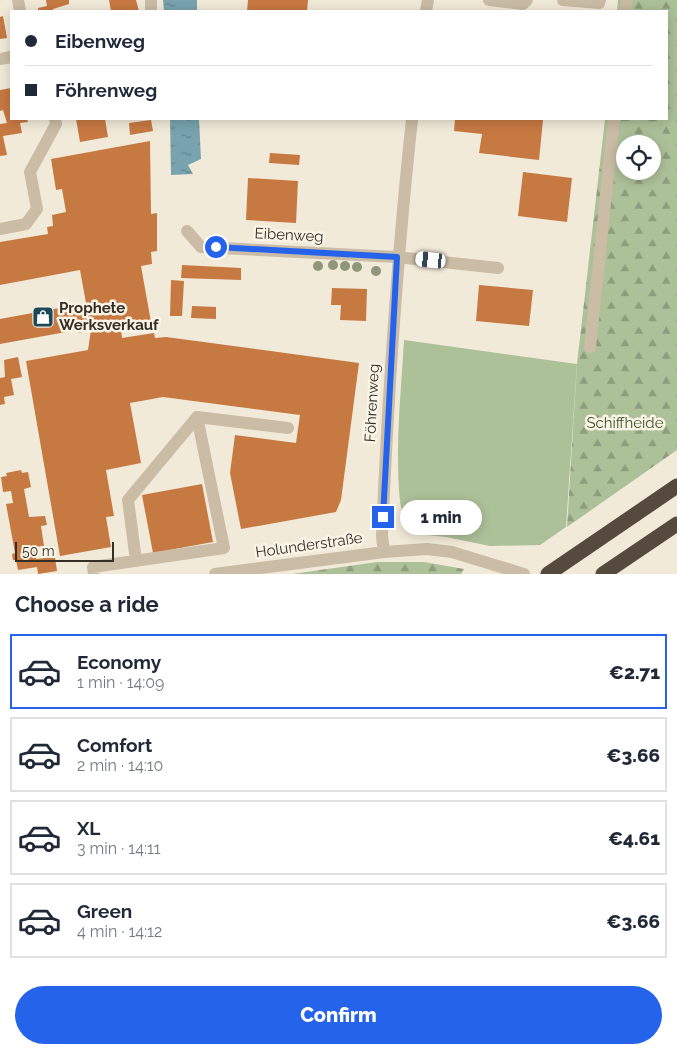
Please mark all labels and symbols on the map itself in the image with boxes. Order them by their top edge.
street label: Eibenweg [254,224,324,246]
route start [205,236,227,258]
car [415,251,446,269]
place label: Prophete Werksverkauf [59,299,159,334]
shop icon: Prophete Werksverkauf [31,305,55,329]
street label: Föhrenweg [361,363,383,443]
park label: Schiffheide [586,414,664,432]
callout: 1 min [400,500,483,534]
route end [372,506,394,528]
street label: Holunderstraße [254,529,364,561]
scale bar [15,539,114,562]

